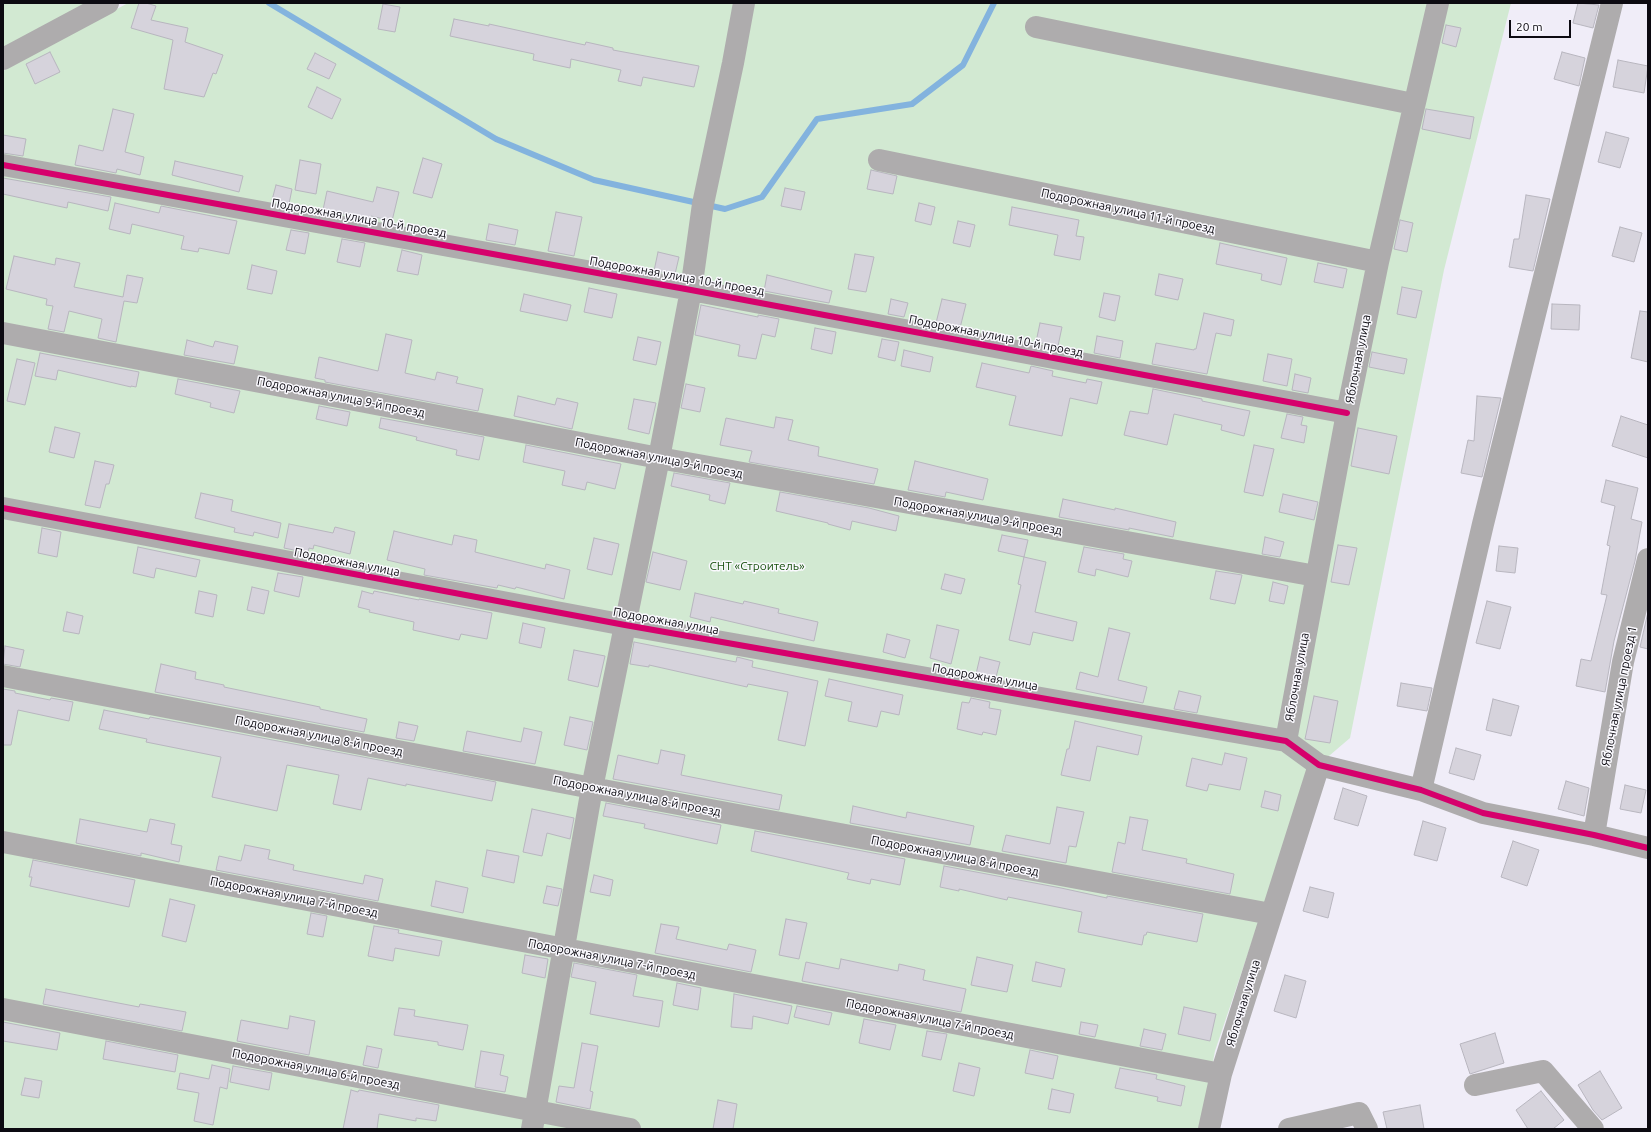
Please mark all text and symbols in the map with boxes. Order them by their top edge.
scale bar [1511,12,1573,38]
text: 20 m [1516,20,1543,33]
street label: Подорожная улица 11-й проезд [1040,186,1216,236]
street label: Подорожная улица 10-й проезд [270,196,448,240]
street label: Подорожная улица 10-й проезд [588,254,766,298]
street label: Подорожная улица 10-й проезд [908,312,1084,360]
street label: Яблочная улица [1342,313,1374,405]
street label: Подорожная улица 9-й проезд [256,374,426,420]
street label: Подорожная улица 9-й проезд [574,435,744,481]
street label: Подорожная улица 9-й проезд [893,494,1063,538]
street label: Подорожная улица [293,545,401,579]
park label: СНТ «Строитель» [709,559,805,573]
street label: Подорожная улица [612,605,720,637]
street label: Яблочная улица проезд 1 [1598,625,1640,767]
street label: Яблочная улица [1282,631,1312,723]
street label: Подорожная улица [931,661,1039,693]
street label: Подорожная улица 8-й проезд [234,713,404,759]
street label: Подорожная улица 8-й проезд [552,773,722,819]
street label: Подорожная улица 8-й проезд [870,833,1040,879]
street label: Подорожная улица 7-й проезд [209,874,379,920]
street label: Подорожная улица 7-й проезд [527,936,697,982]
street label: Яблочная улица [1223,958,1263,1048]
street label: Подорожная улица 7-й проезд [845,996,1015,1042]
street label: Подорожная улица 6-й проезд [231,1046,401,1092]

